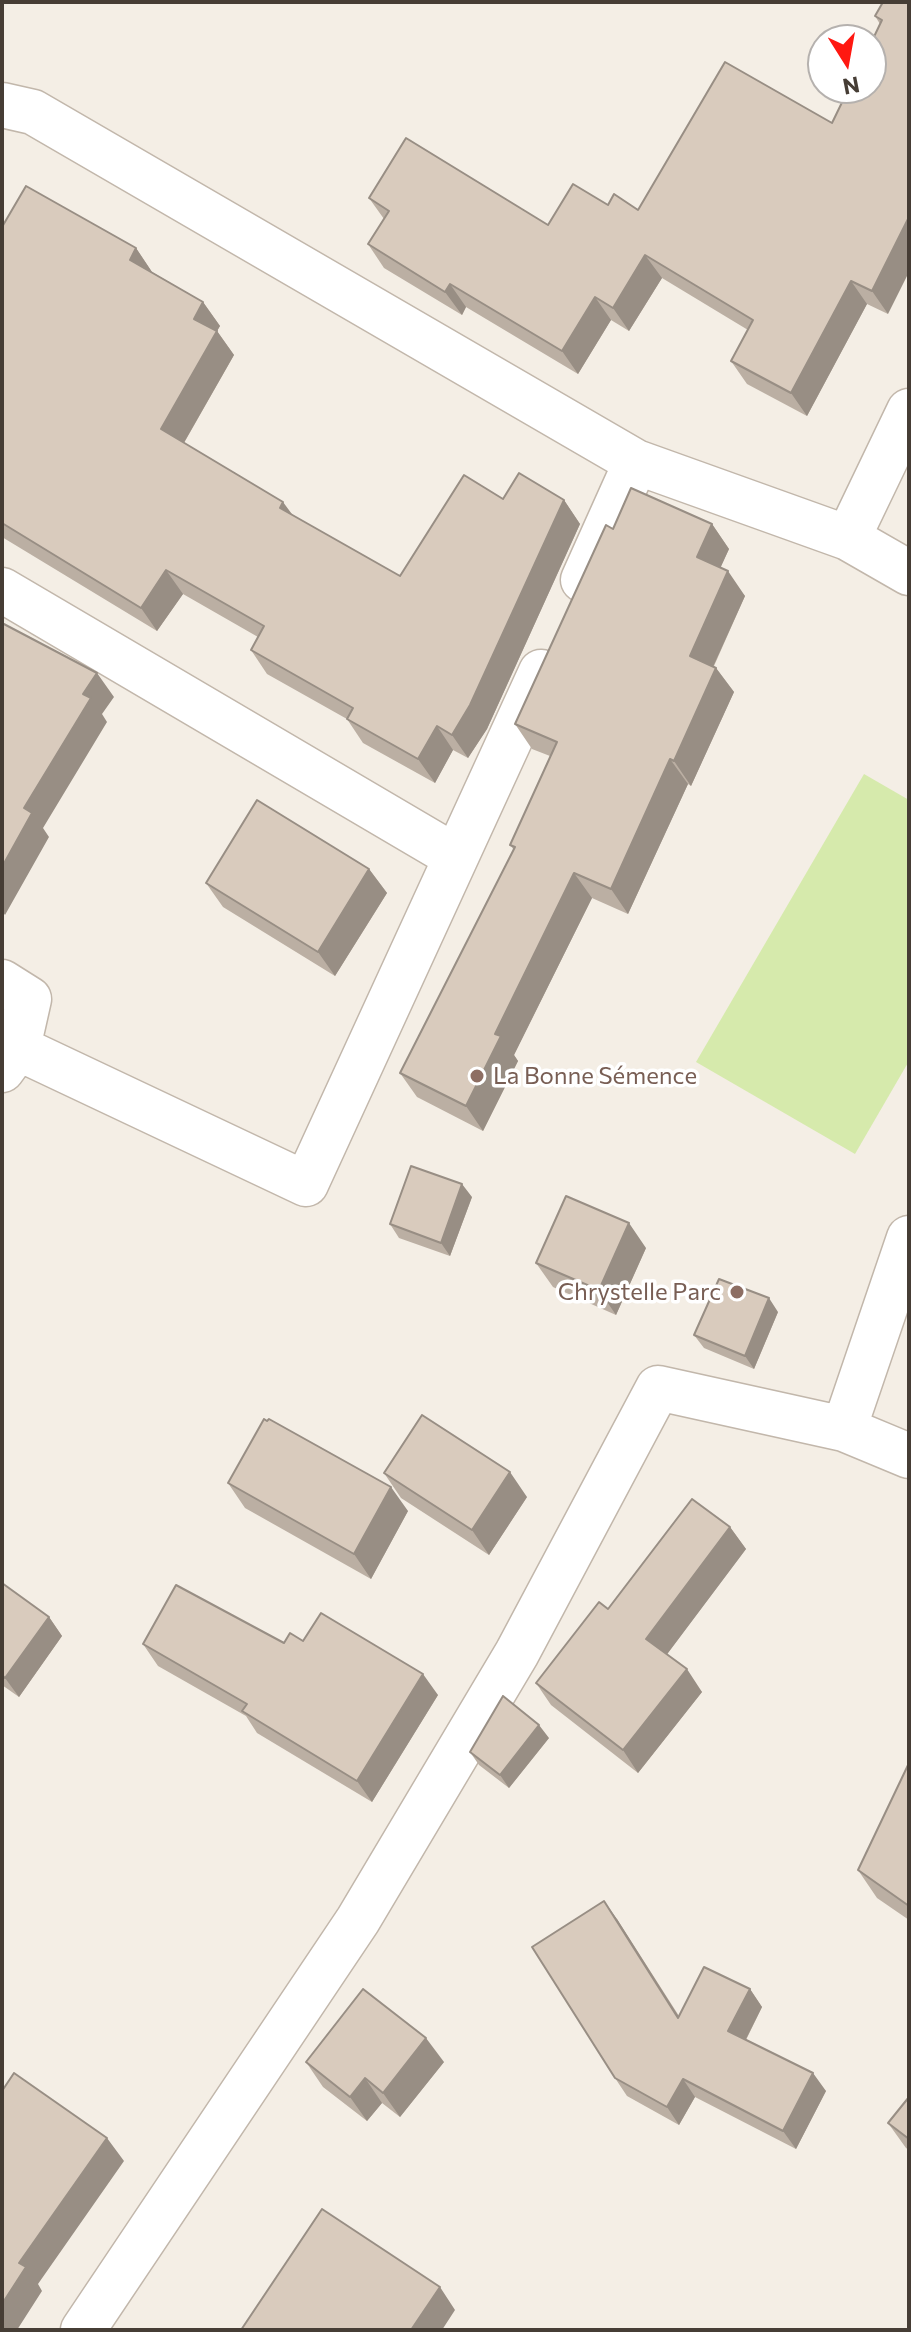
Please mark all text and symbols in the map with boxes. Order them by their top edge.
north arrow [807,24,887,104]
text: N [841,71,862,101]
place label: La Bonne Sémence [493,1062,697,1090]
marker: La Bonne Sémence [468,1067,486,1085]
place label: Chrystelle Parc [558,1278,721,1306]
marker: Chrystelle Parc [728,1283,746,1301]

